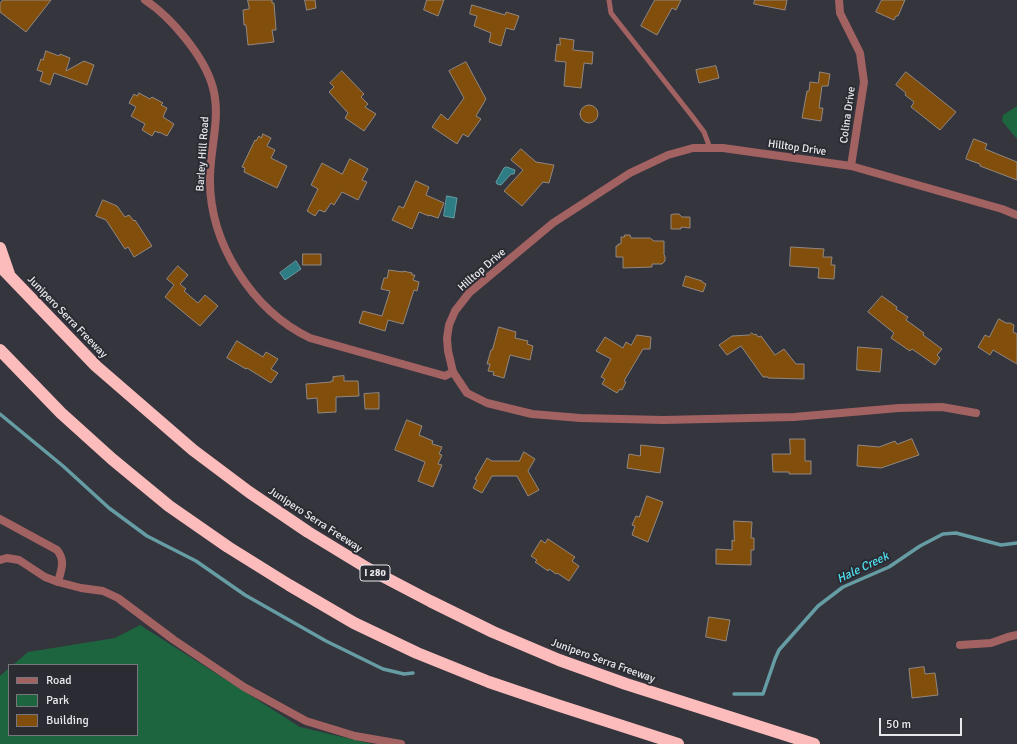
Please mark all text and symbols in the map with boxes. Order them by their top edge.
street label: Colina Drive [837,86,859,144]
street label: Barley Hill Road [194,116,212,192]
street label: Hilltop Drive [767,137,827,159]
street label: Hilltop Drive [455,246,509,294]
street label: Junipero Serra Freeway [24,273,110,361]
street label: Junipero Serra Freeway [265,485,365,555]
water label: Hale Creek [835,549,891,587]
road number: I 280 [360,565,390,581]
street label: Junipero Serra Freeway [549,636,657,686]
legend [8,664,138,736]
text: Road [46,673,72,688]
text: Park [46,693,69,708]
scale bar [881,710,964,736]
text: Building [46,713,89,728]
text: 50 m [886,717,911,732]

